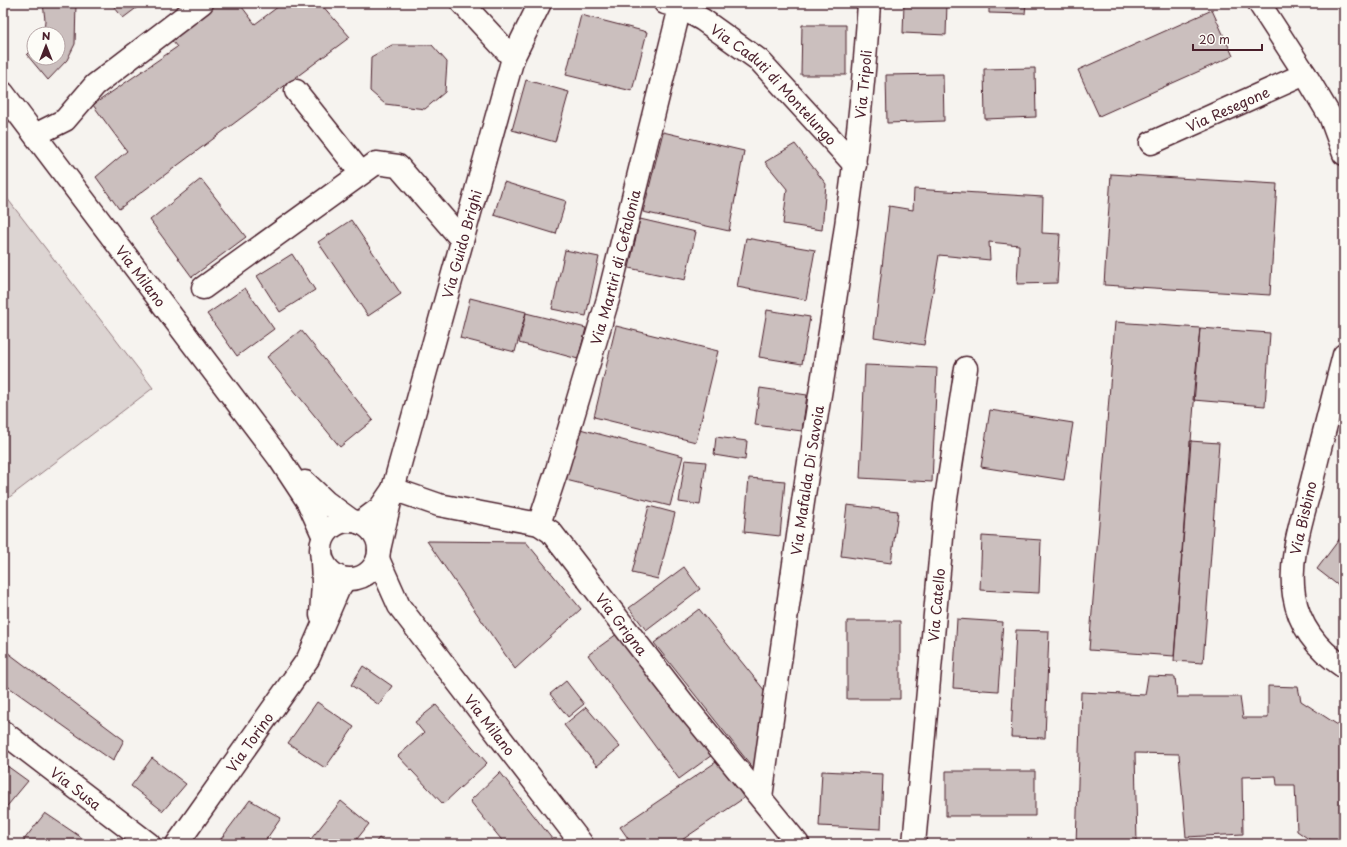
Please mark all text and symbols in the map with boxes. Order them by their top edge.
street label: Via Caduti di Montelungo [706,18,842,150]
north arrow [26,26,66,66]
scale bar [1193,26,1262,52]
text: N [42,27,51,44]
text: 20 m [1199,30,1230,48]
street label: Via Tripoli [849,49,876,120]
street label: Via Resegone [1183,81,1273,137]
street label: Via Guido Brighi [436,187,486,301]
street label: Via Martiri di Cefalonia [584,187,645,347]
street label: Via Milano [111,240,171,311]
street label: Via Mafalda Di Savoia [785,403,829,557]
street label: Via Bisbino [1284,479,1322,557]
street label: Via Catello [922,567,950,643]
street label: Via Grigna [591,588,653,660]
street label: Via Milano [460,689,521,760]
street label: Via Torino [221,707,278,776]
street label: Via Susa [46,761,107,815]

